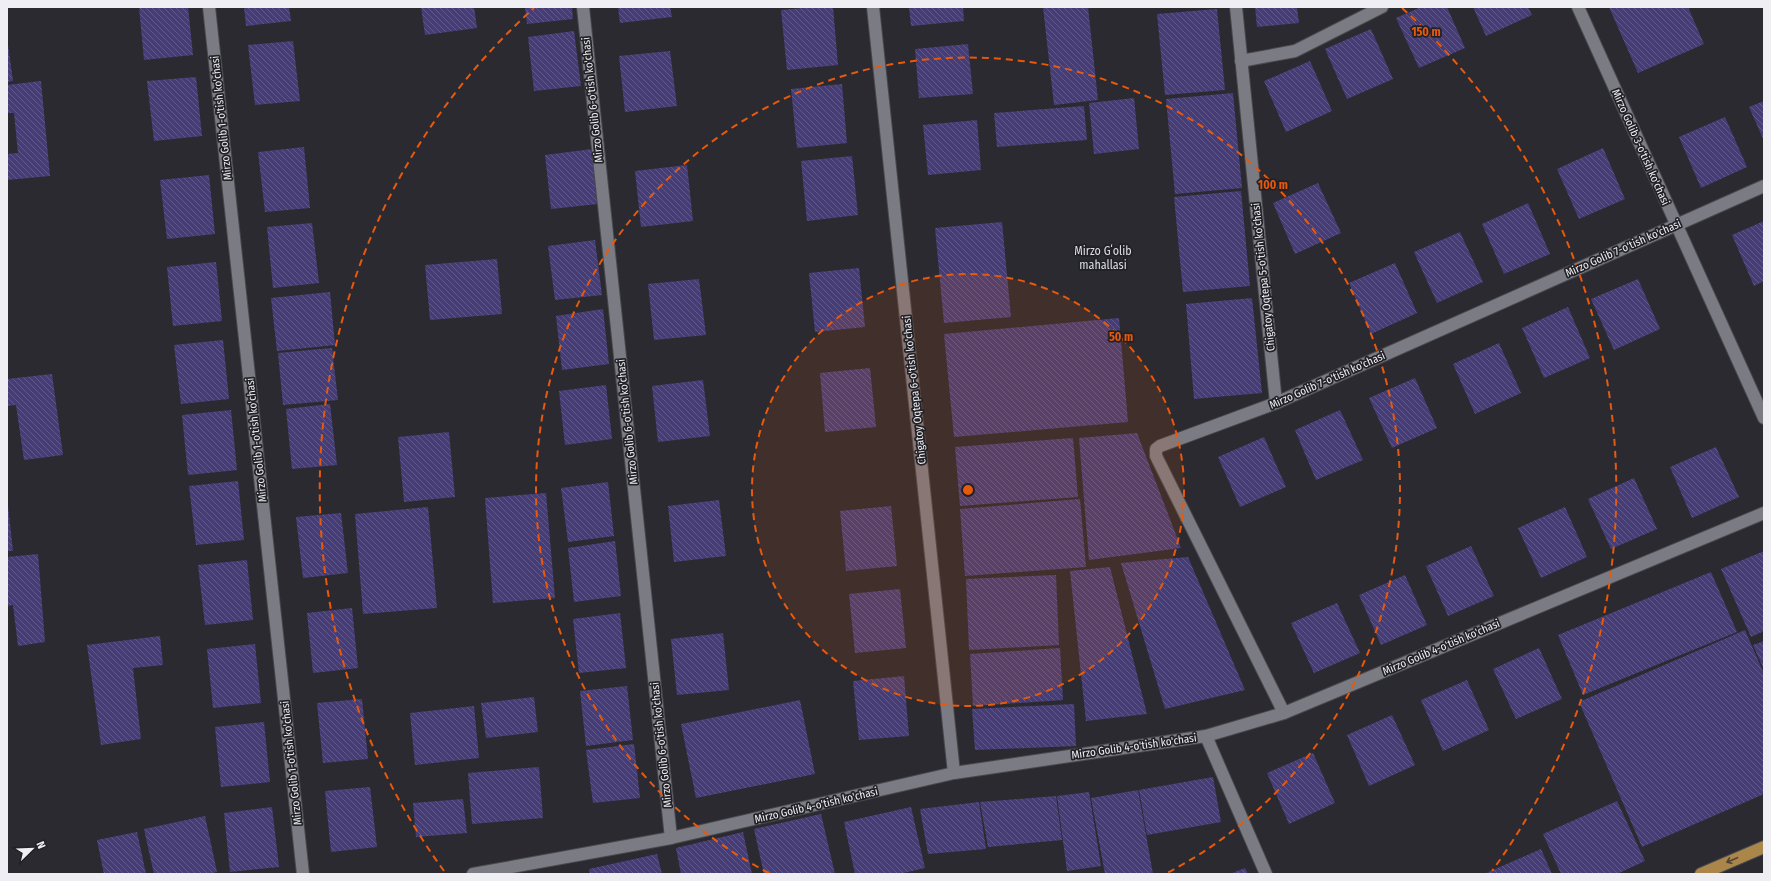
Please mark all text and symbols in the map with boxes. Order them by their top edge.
text: 150 m [1411,25,1441,39]
street label: Mirzo Golib 6-o'tish ko'chasi [579,36,606,163]
street label: Mirzo Golib 1-o'tish ko'chasi [208,55,234,181]
street label: Mirzo Golib 3-o'tish ko'chasi [1609,87,1672,207]
text: 100 m [1258,178,1288,192]
street label: Chigatoy Oqtepa 5-o'tish ko'chasi [1249,202,1278,352]
street label: Mirzo Golib 7-o'tish ko'chasi [1563,217,1683,280]
district label: Mirzo Gʻolib mahallasi [1074,243,1132,272]
street label: Chigatoy Oqtepa 6-o'tish ko'chasi [900,315,929,465]
text: 50 m [1109,330,1133,344]
street label: Mirzo Golib 7-o'tish ko'chasi [1267,349,1387,412]
street label: Mirzo Golib 6-o'tish ko'chasi [614,358,641,485]
street label: Mirzo Golib 1-o'tish ko'chasi [243,377,269,503]
centre of rings [961,483,975,497]
street label: Mirzo Golib 4-o'tish ko'chasi [1381,617,1502,678]
street label: Mirzo Golib 6-o'tish ko'chasi [648,681,675,808]
street label: Mirzo Golib 1-o'tish ko'chasi [278,700,304,826]
street label: Mirzo Golib 4-o'tish ko'chasi [1071,731,1198,762]
street label: Mirzo Golib 4-o'tish ko'chasi [753,785,879,826]
north arrow [12,829,52,869]
text: N [33,840,48,851]
one-way arrow [1727,857,1739,865]

